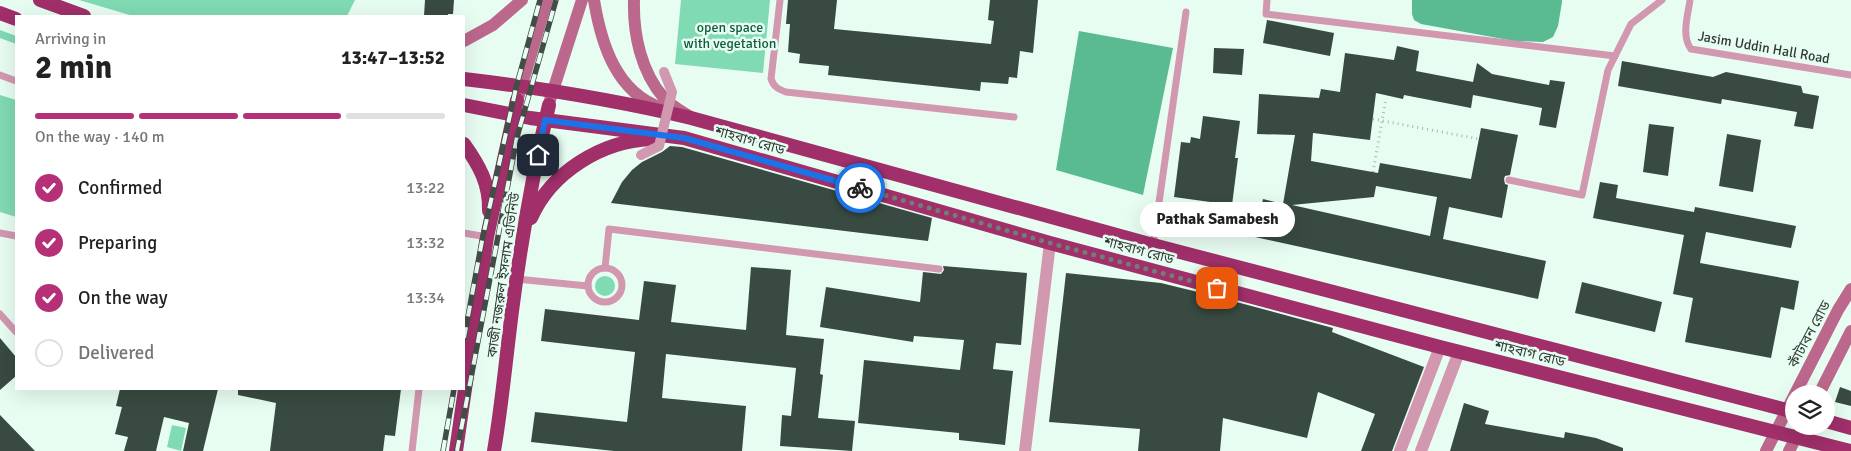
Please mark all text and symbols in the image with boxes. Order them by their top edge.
park label: open space with vegetation [684,19,776,52]
street label: Jasim Uddin Hall Road [1697,28,1831,67]
text: Arriving in [35,29,106,49]
text: 13:47–13:52 [341,46,445,70]
text: 2 min [35,48,112,87]
street label: শাহবাগ রোড [712,122,788,159]
text: On the way · 140 m [35,127,165,147]
pin [517,134,559,176]
icon: home [524,141,552,169]
courier [835,163,885,213]
icon: check [35,174,63,202]
icon: bike [846,174,874,202]
text: Confirmed [78,176,162,200]
text: 13:22 [406,178,445,198]
street label: কাজী নজরুল ইসলাম এভিনিউ [483,190,524,360]
callout: Pathak Samabesh [1140,203,1294,238]
text: Pathak Samabesh [1156,209,1279,229]
icon: check [35,229,63,257]
text: Preparing [78,231,157,255]
text: 13:32 [406,233,445,253]
street label: শাহবাগ রোড [1101,233,1177,268]
pin [1196,267,1238,309]
icon: bag [1203,274,1231,302]
icon: check [35,284,63,312]
text: On the way [78,286,168,310]
text: 13:34 [406,288,445,308]
street label: কাঁটাবন রোড [1783,296,1835,371]
street label: শাহবাগ রোড [1492,336,1568,371]
text: Delivered [78,341,154,365]
map controls [1785,385,1835,435]
button: layers [1785,385,1835,435]

